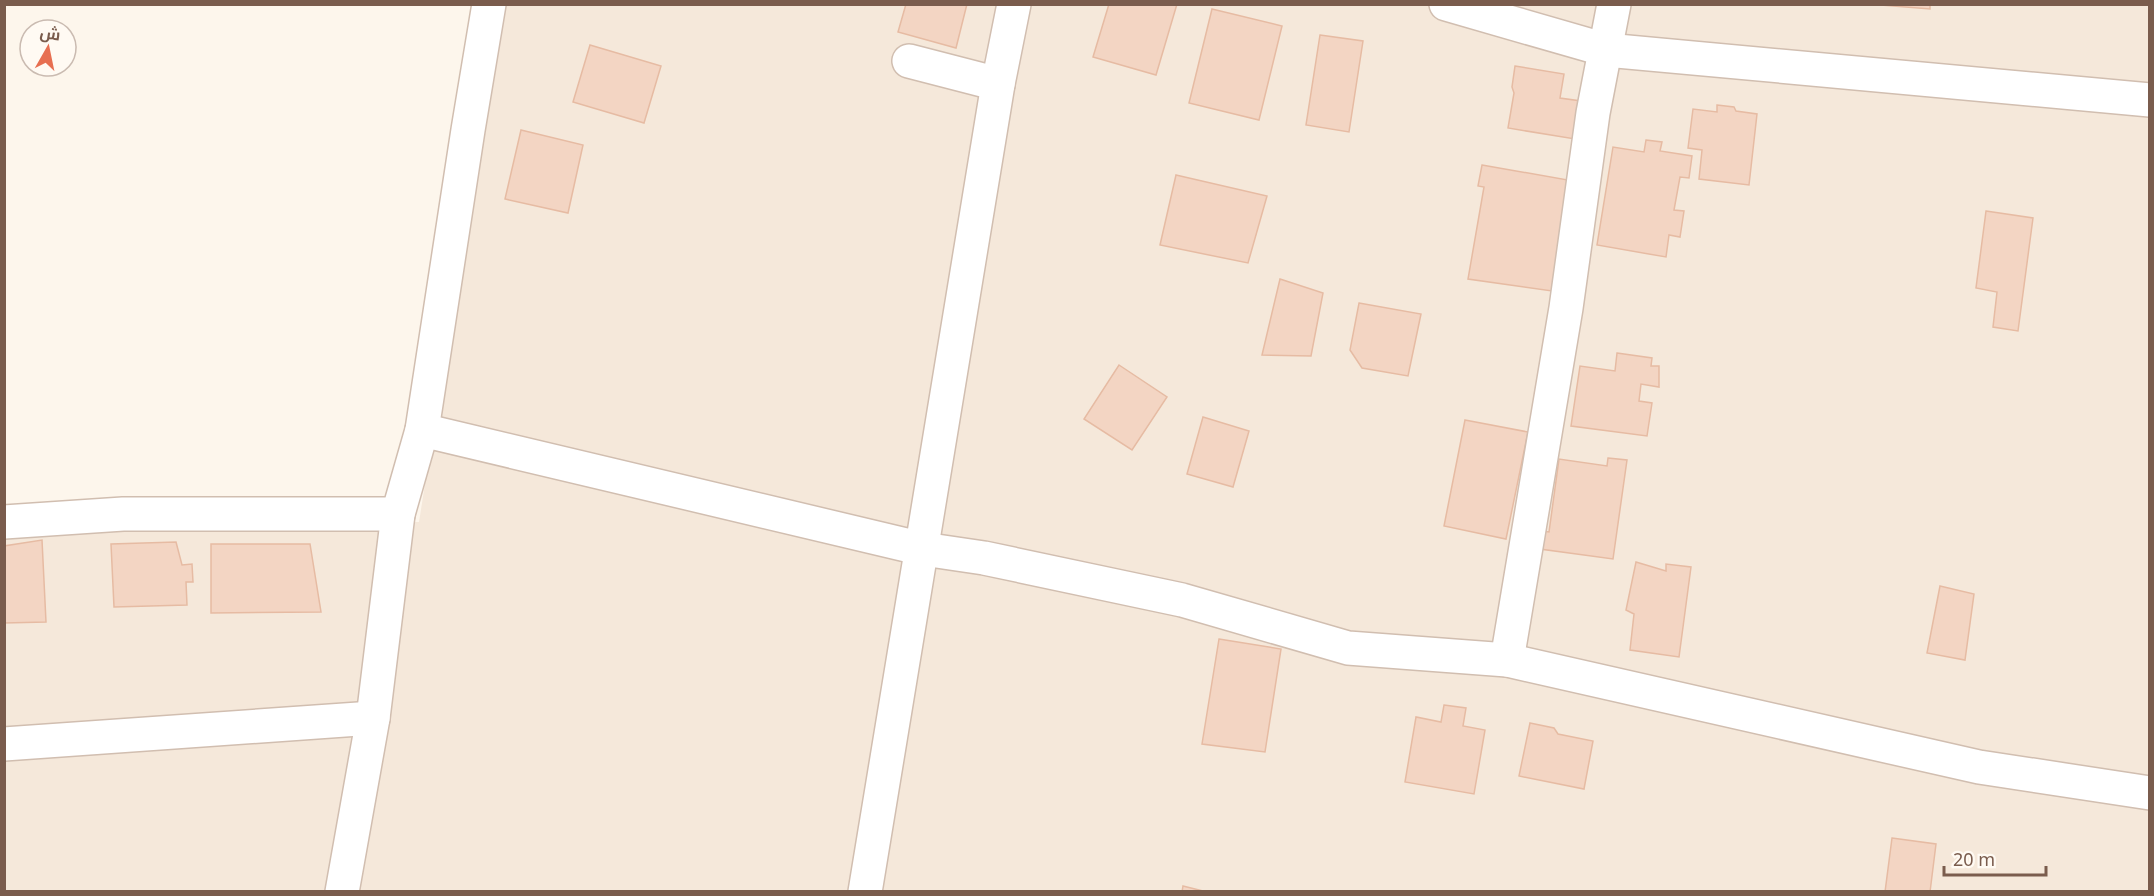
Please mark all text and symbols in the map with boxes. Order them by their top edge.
north arrow [18,18,78,78]
text: ش [38,21,62,46]
scale bar [1944,839,2046,877]
text: 20 m [1953,847,1995,871]

